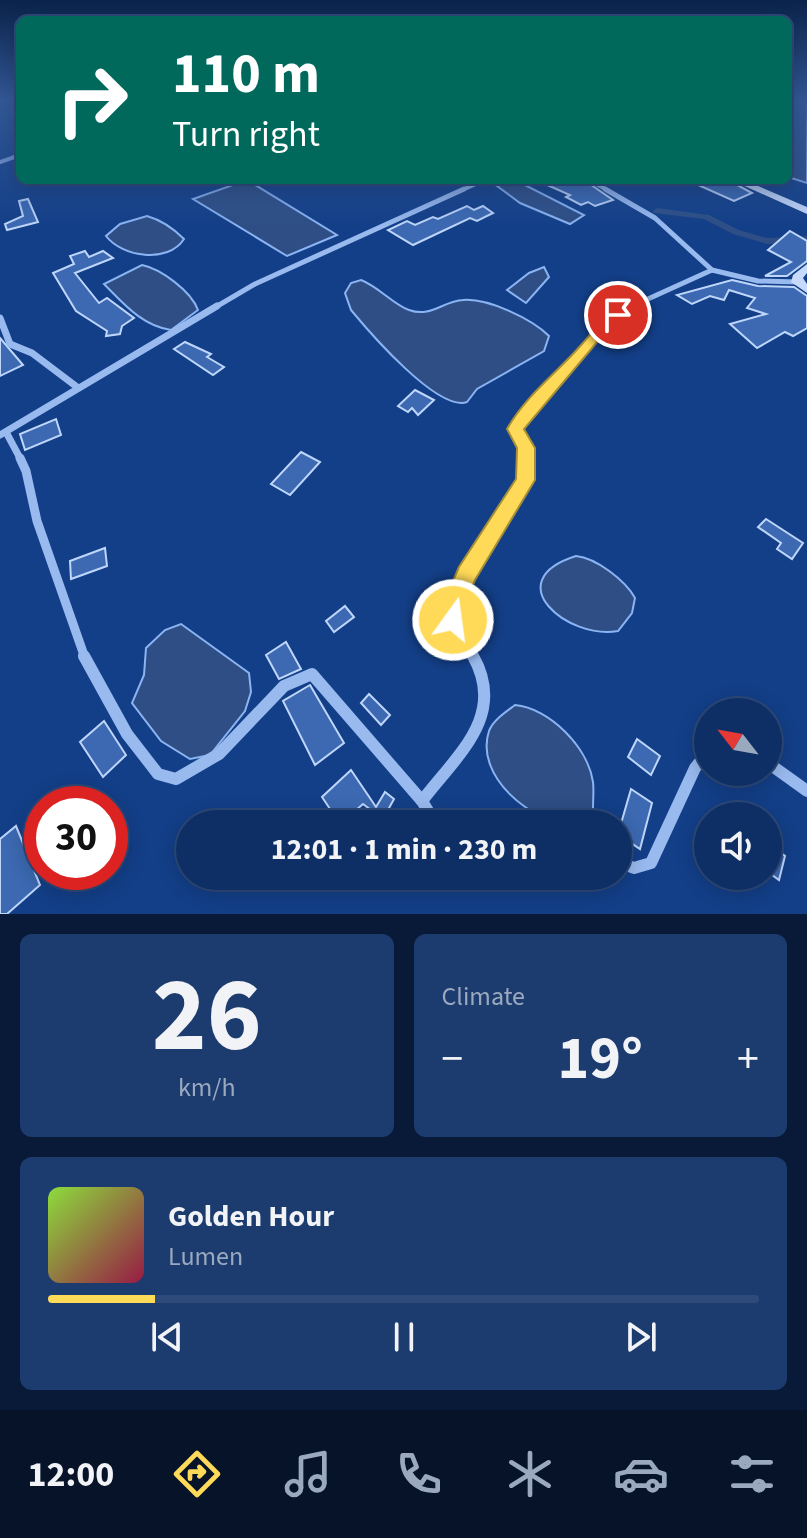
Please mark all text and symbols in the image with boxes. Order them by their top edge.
text: 110 m [172,35,320,114]
icon: right [40,48,144,152]
text: Turn right [172,109,320,160]
pin [584,281,652,349]
icon: arrive [596,293,640,337]
position arrow [411,578,495,662]
north arrow [694,698,782,786]
map controls [694,698,782,890]
speed limit sign: 30 [24,786,128,890]
button: sound [694,802,782,890]
text: 12:01 · 1 min · 230 m [271,828,537,871]
text: 26 [152,943,262,1091]
text: Climate [442,978,525,1015]
text: 19° [558,1017,643,1102]
text: − [442,1028,463,1091]
text: + [737,1028,759,1091]
text: km/h [178,1069,236,1106]
text: Golden Hour [168,1195,334,1238]
text: Lumen [168,1238,243,1275]
icon: previous [145,1315,189,1359]
icon: pause [382,1315,426,1359]
icon: next [619,1315,663,1359]
icon: directions [169,1446,225,1502]
icon: music [280,1446,336,1502]
icon: phone [391,1446,447,1502]
icon: climate [502,1446,558,1502]
icon: car [613,1446,669,1502]
icon: filters [724,1446,780,1502]
text: 12:00 [27,1449,114,1500]

